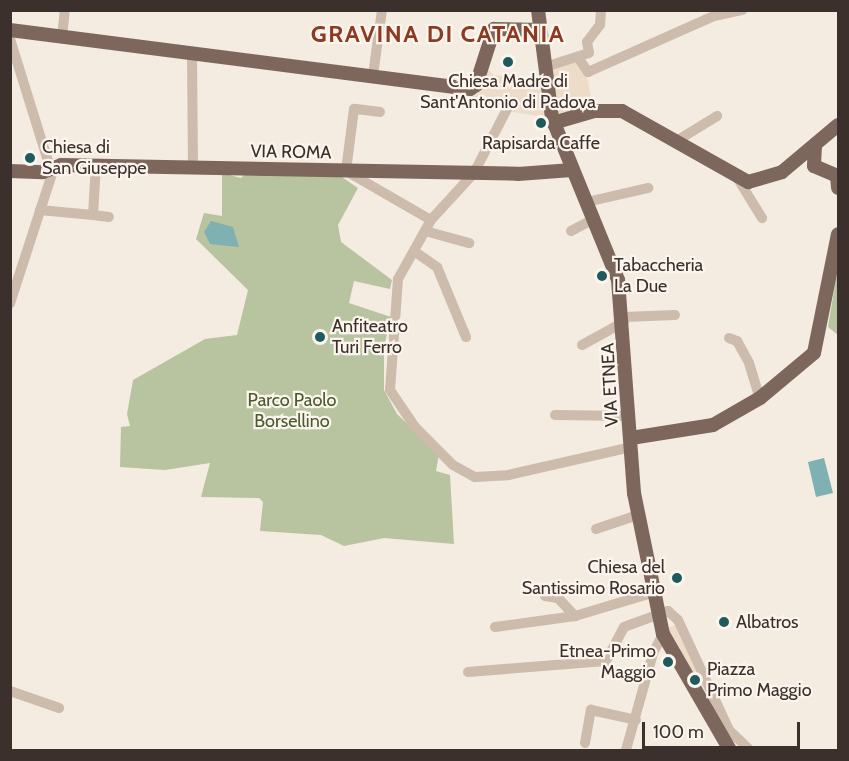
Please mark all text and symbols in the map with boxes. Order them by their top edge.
district label: GRAVINA DI CATANIA [311,20,565,48]
marker: Chiesa Madre di Sant'Antonio di Padova [501,55,515,69]
place label: Chiesa Madre di Sant'Antonio di Padova [420,71,596,113]
marker: Rapisarda Caffe [534,116,548,130]
place label: Rapisarda Caffe [482,132,600,154]
place label: Chiesa di San Giuseppe [42,137,146,180]
street label: VIA ROMA [250,140,332,164]
marker: Chiesa di San Giuseppe [23,151,37,165]
place label: Tabaccheria La Due [614,255,703,298]
marker: Tabaccheria La Due [595,269,609,283]
place label: Anfiteatro Turi Ferro [332,316,408,358]
marker: Anfiteatro Turi Ferro [313,330,327,344]
street label: VIA ETNEA [597,342,623,428]
park label: Parco Paolo Borsellino [248,390,336,432]
place label: Chiesa del Santissimo Rosario [522,557,665,600]
marker: Chiesa del Santissimo Rosario [670,571,684,585]
place label: Albatros [736,611,799,633]
marker: Albatros [717,615,731,629]
place label: Etnea-Primo Maggio [559,641,656,684]
marker: Etnea-Primo Maggio [661,655,675,669]
place label: Piazza Primo Maggio [707,659,812,702]
marker: Piazza Primo Maggio [688,673,702,687]
scale bar [645,710,802,748]
text: 100 m [653,721,704,743]

